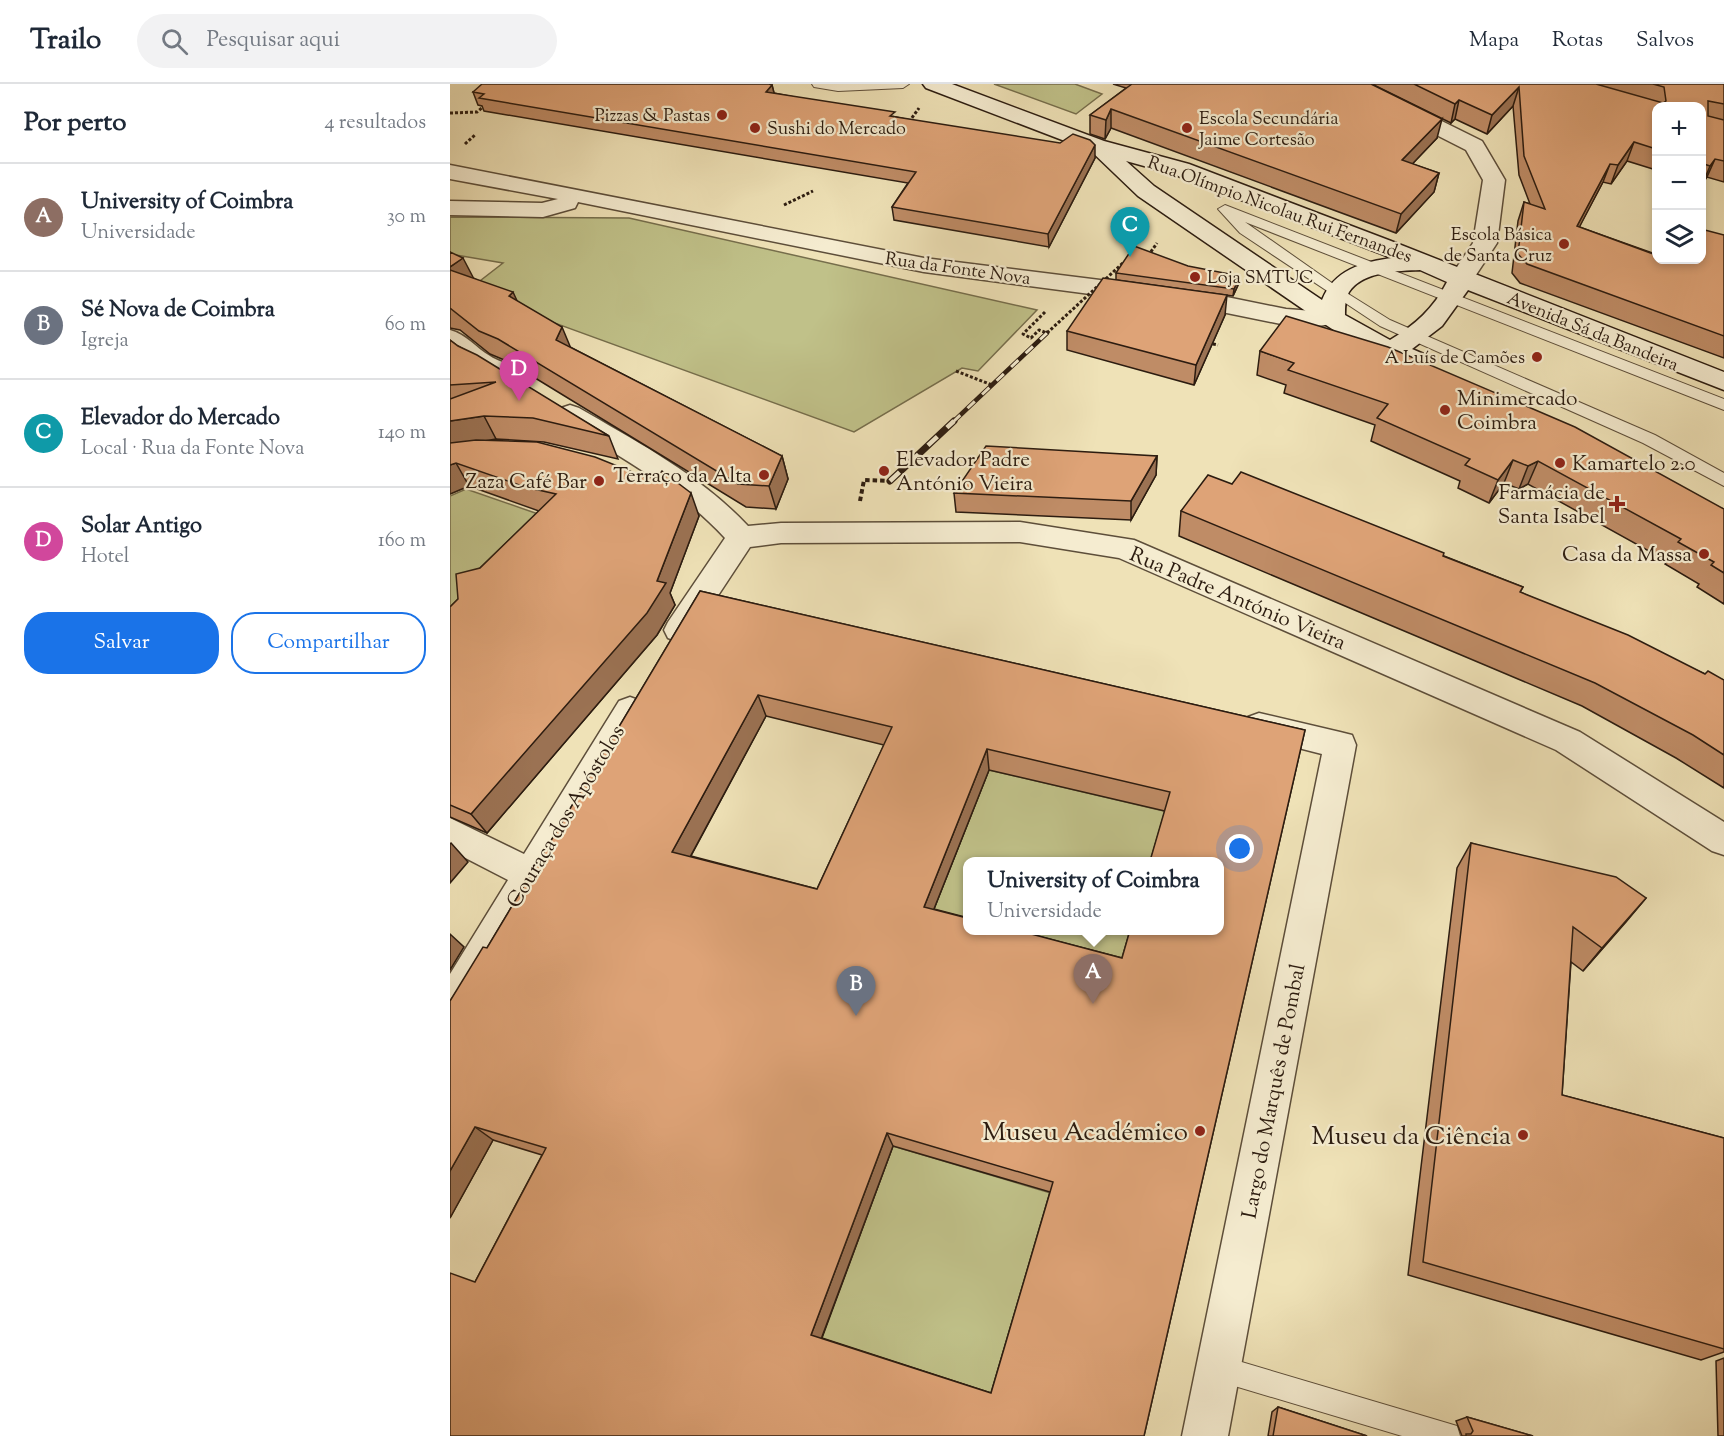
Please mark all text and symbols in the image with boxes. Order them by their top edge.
search box [137,14,557,68]
text: Trailo [30,21,101,61]
icon: search [158,25,191,58]
text: Pesquisar aqui [206,25,340,57]
text: Mapa [1469,26,1519,56]
text: Rotas [1552,26,1603,56]
text: Salvos [1636,26,1694,56]
map controls [1652,102,1706,264]
button: + [1652,102,1706,156]
place label: Pizzas & Pastas [594,104,710,130]
text: Por perto [24,105,126,142]
place label: Escola Secundária Jaime Cortesão [1198,107,1338,154]
marker: Pizzas & Pastas [715,108,729,122]
text: 4 resultados [324,109,426,138]
place label: Sushi do Mercado [767,117,906,143]
marker: Sushi do Mercado [748,121,762,135]
marker: Escola Secundária Jaime Cortesão [1180,121,1194,135]
street label: Rua Olímpio Nicolau Rui Fernandes [1143,151,1415,271]
button: − [1652,156,1706,210]
text: University of Coimbra [81,187,294,219]
text: A [35,203,52,232]
text: 30 m [387,203,426,232]
pin: C [1110,208,1150,257]
button: layers [1652,210,1706,264]
text: Universidade [81,219,196,248]
place label: Escola Básica de Santa Cruz [1444,223,1552,270]
marker: Escola Básica de Santa Cruz [1557,237,1571,251]
street label: Rua da Fonte Nova [883,247,1032,293]
place label: Loja SMTUC [1207,266,1314,292]
marker: Loja SMTUC [1188,270,1202,284]
street label: Avenida Sá da Bandeira [1503,287,1682,379]
text: Sé Nova de Coimbra [81,295,275,327]
text: B [37,311,50,340]
text: 60 m [385,311,426,340]
text: Igreja [81,327,129,356]
place label: A Luís de Camões [1385,346,1525,372]
marker: A Luís de Camões [1530,350,1544,364]
pin: D [500,352,538,401]
place label: Minimercado Coimbra [1457,385,1577,439]
text: Elevador do Mercado [81,403,280,435]
marker: Minimercado Coimbra [1438,403,1452,417]
text: C [35,419,52,448]
text: 140 m [378,419,426,448]
text: Local · Rua da Fonte Nova [81,435,304,464]
place label: Elevador Padre António Vieira [896,446,1033,500]
place label: Kamartelo 2.0 [1572,450,1696,480]
marker: Kamartelo 2.0 [1553,456,1567,470]
place label: Terraço da Alta [613,462,752,492]
marker: Elevador Padre António Vieira [877,464,891,478]
place label: Zaza Café Bar [466,468,587,498]
marker: Terraço da Alta [757,468,771,482]
marker: Zaza Café Bar [592,474,606,488]
place label: Farmácia de Santa Isabel [1498,479,1605,533]
marker: Farmácia de Santa Isabel [1610,497,1624,511]
text: Solar Antigo [81,511,202,543]
text: D [36,527,51,556]
text: 160 m [378,527,426,556]
street label: Rua Padre António Vieira [1124,541,1350,659]
place label: Casa da Massa [1562,541,1692,571]
text: Hotel [81,543,129,572]
marker: Casa da Massa [1697,547,1711,561]
button: Salvar [24,612,219,674]
button: Compartilhar [231,612,426,674]
street label: Couraça dos Apóstolos [500,720,633,914]
your location [1225,834,1254,863]
popup [963,857,1224,935]
text: University of Coimbra [987,866,1200,898]
text: Universidade [987,898,1102,927]
pin: A [1074,954,1112,1004]
street label: Largo do Marquês de Pombal [1236,961,1314,1221]
pin: B [836,966,876,1016]
place label: Museu Académico [982,1115,1188,1152]
place label: Museu da Ciência [1311,1119,1511,1156]
marker: Museu Académico [1193,1124,1207,1138]
marker: Museu da Ciência [1516,1128,1530,1142]

